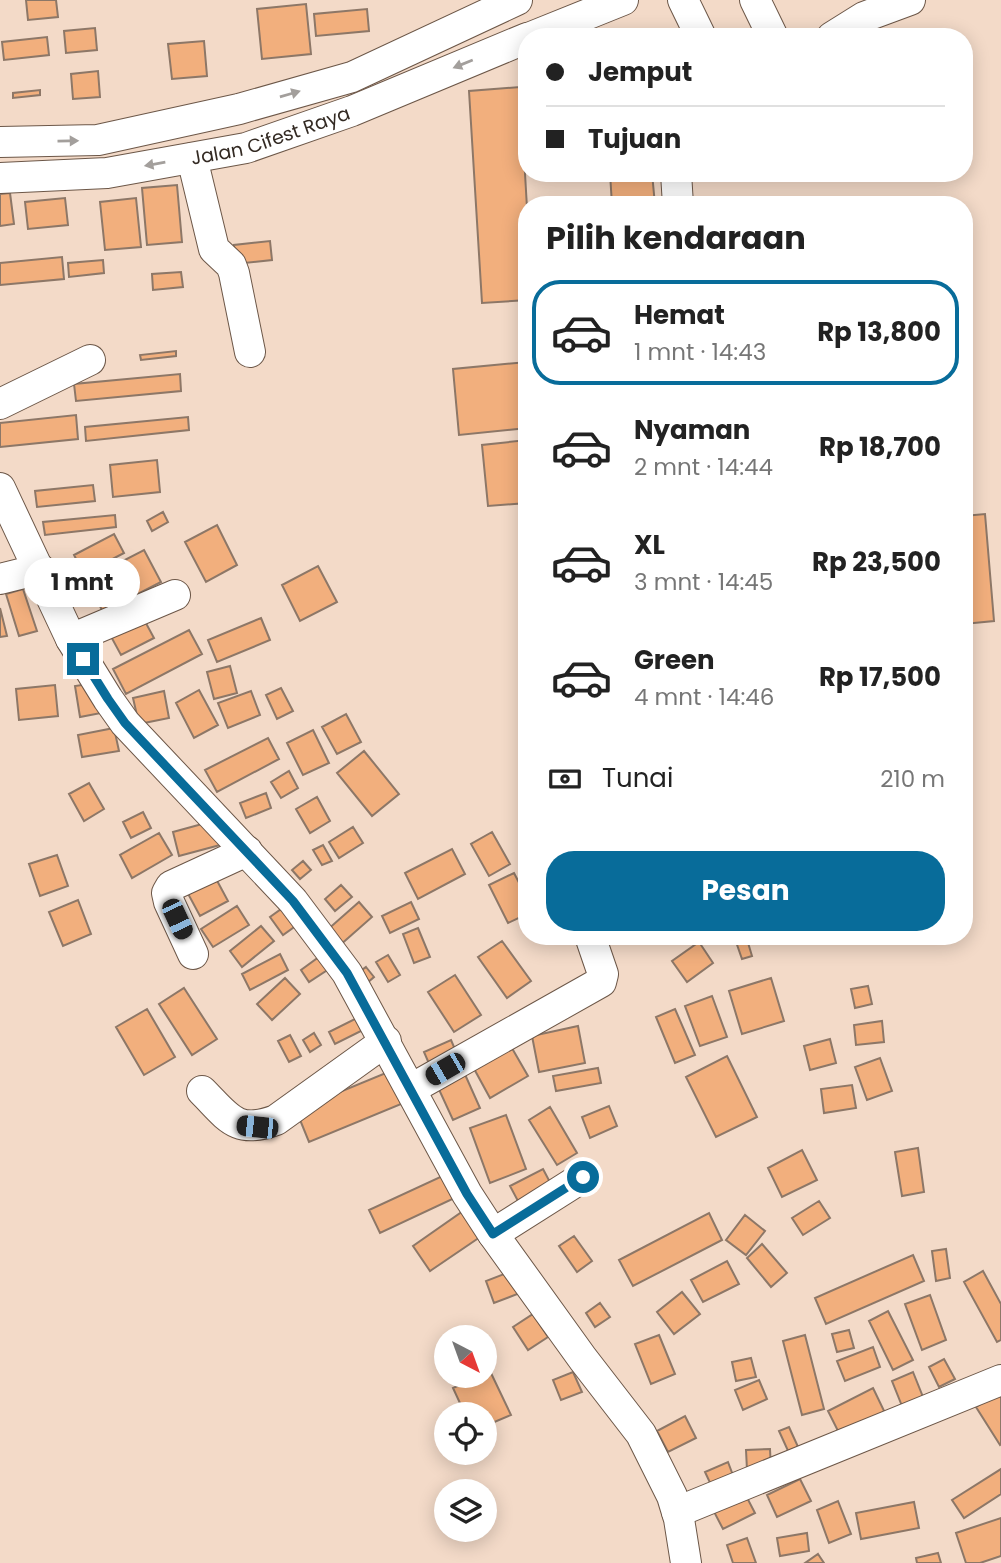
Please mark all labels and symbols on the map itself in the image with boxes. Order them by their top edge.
one-way arrow [453,58,474,69]
one-way arrow [280,89,301,99]
street label: Jalan Cifest Raya [189,99,354,171]
one-way arrow [57,135,79,147]
one-way arrow [144,159,166,170]
callout: 1 mnt [25,558,141,606]
route end [67,643,99,675]
car [159,896,196,942]
car [422,1049,469,1089]
car [236,1114,279,1140]
route start [567,1161,599,1193]
north arrow [434,1325,497,1388]

